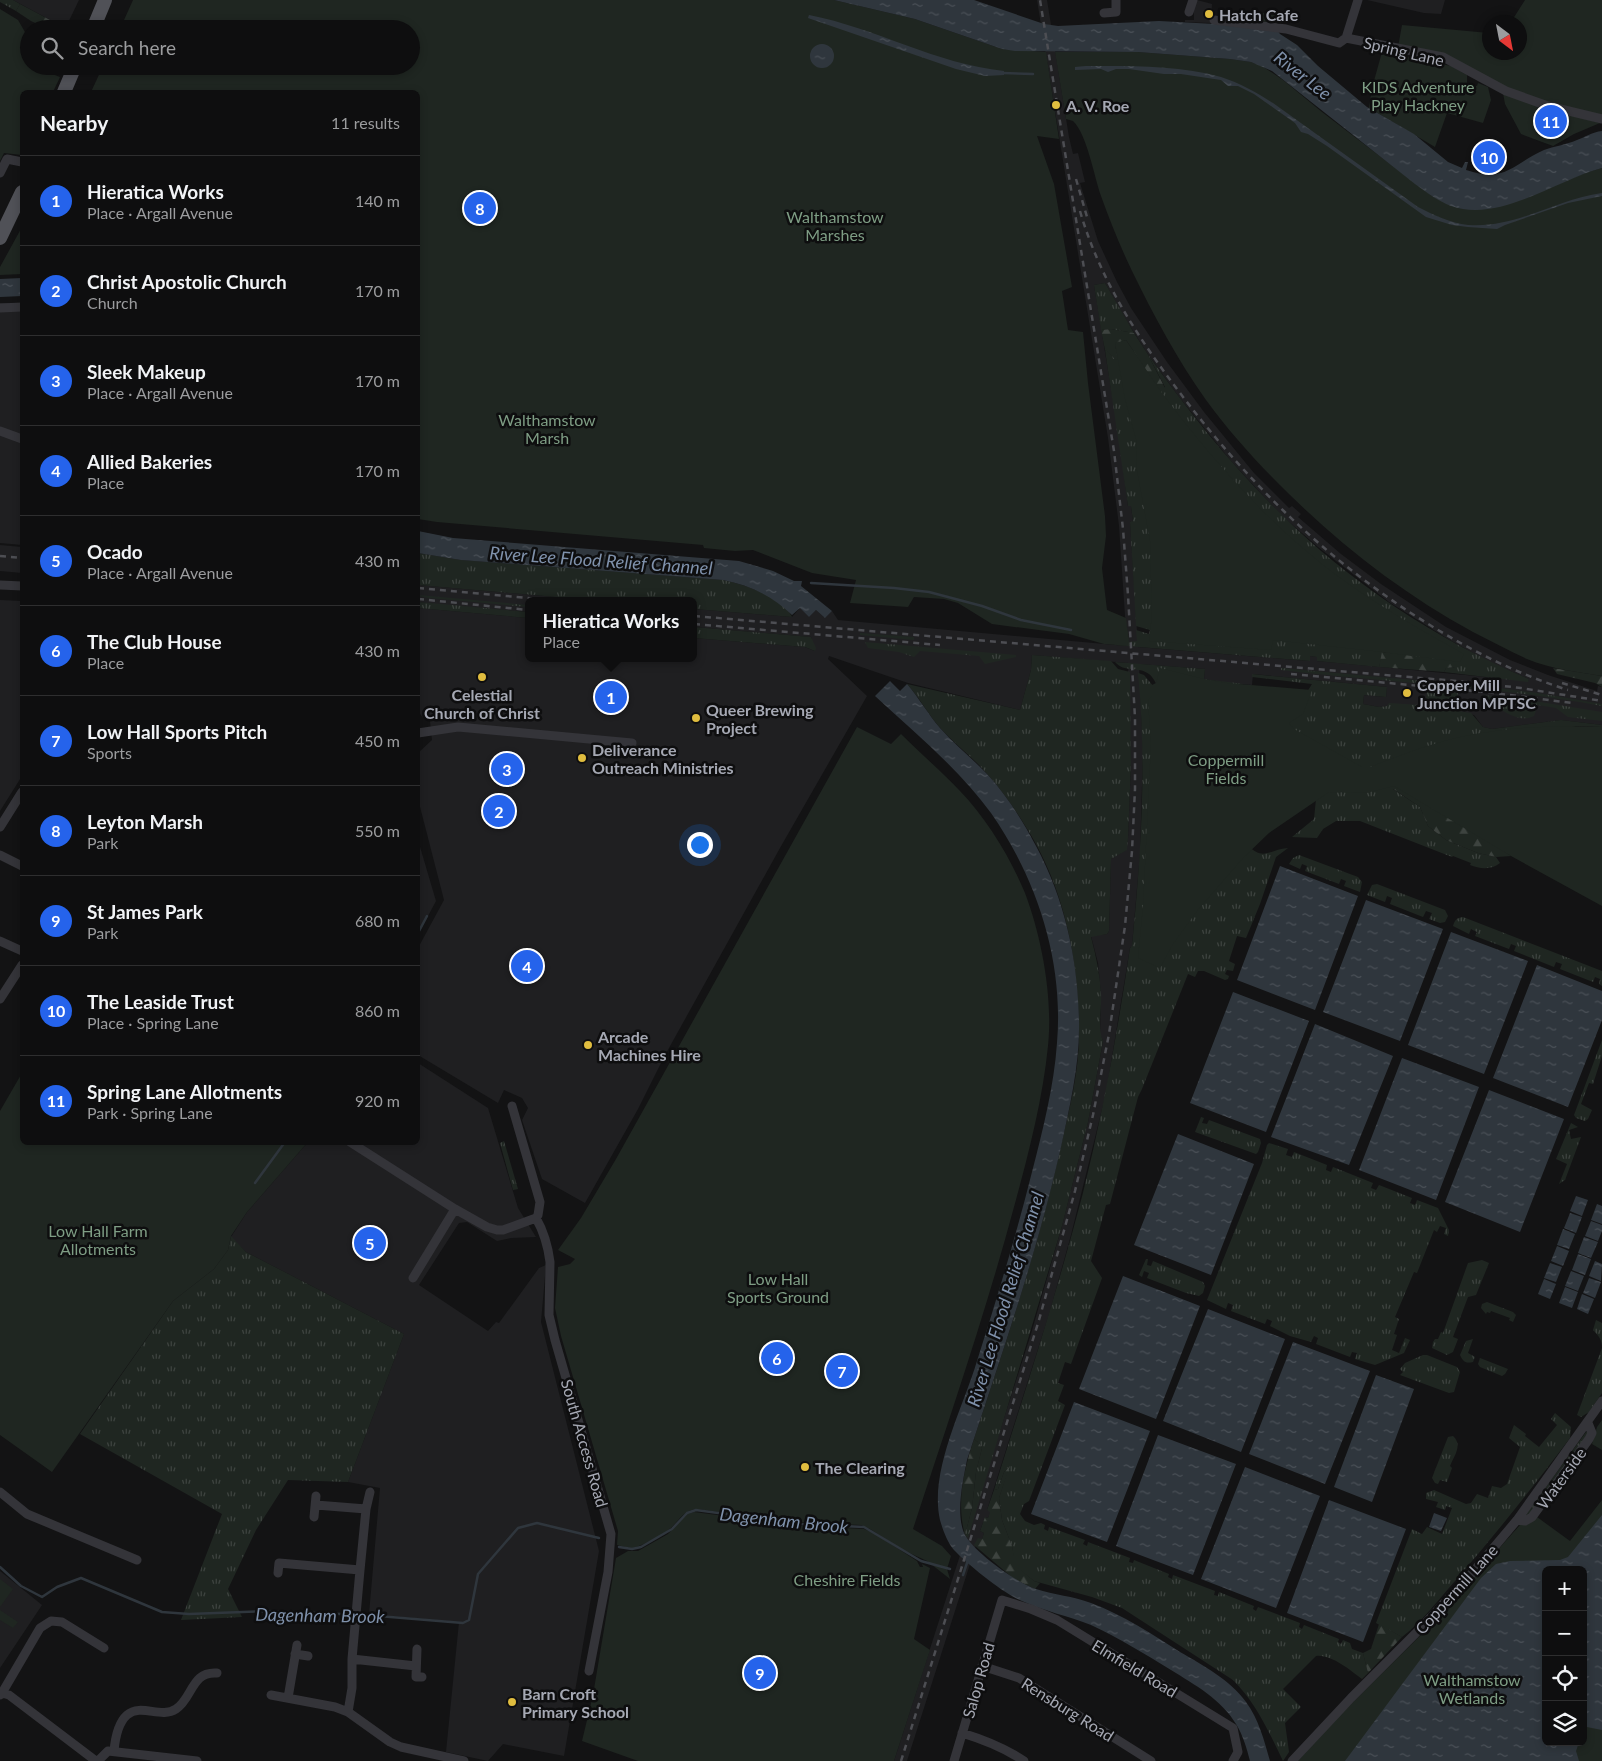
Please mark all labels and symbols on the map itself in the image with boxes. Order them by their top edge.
place label: Hatch Cafe [1219,5,1299,24]
marker: Hatch Cafe [1203,8,1215,20]
north arrow [1482,15,1527,60]
street label: Spring Lane [1362,33,1446,69]
water label: River Lee [1270,46,1336,104]
park label: KIDS Adventure Play Hackney [1362,77,1475,114]
place label: A. V. Roe [1065,96,1130,115]
marker: A. V. Roe [1050,99,1062,111]
pin: 11 [1535,102,1567,140]
pin: 10 [1473,138,1505,176]
pin: 8 [464,189,496,227]
park label: Walthamstow Marshes [786,207,884,244]
park label: Walthamstow Marsh [498,410,596,447]
water label: River Lee Flood Relief Channel [489,541,713,579]
marker: Celestial Church of Christ [476,671,488,683]
place label: Copper Mill Junction MPTSC [1417,675,1536,712]
pin: 1 [595,678,627,716]
place label: Celestial Church of Christ [424,685,540,722]
marker: Copper Mill Junction MPTSC [1401,687,1413,699]
place label: Queer Brewing Project [706,700,814,737]
marker: Queer Brewing Project [690,712,702,724]
place label: Deliverance Outreach Ministries [592,740,734,777]
pin: 3 [491,750,523,788]
park label: Coppermill Fields [1188,750,1264,787]
marker: Deliverance Outreach Ministries [576,752,588,764]
pin: 2 [483,792,515,830]
your location [687,832,713,858]
pin: 4 [511,947,543,985]
place label: Arcade Machines Hire [597,1027,701,1064]
marker: Arcade Machines Hire [582,1039,594,1051]
water label: River Lee Flood Relief Channel [962,1189,1048,1409]
park label: Low Hall Farm Allotments [48,1221,148,1258]
pin: 5 [354,1224,386,1262]
park label: Low Hall Sports Ground [727,1269,829,1306]
pin: 6 [761,1339,793,1377]
pin: 7 [826,1352,858,1390]
street label: South Access Road [558,1377,612,1509]
street label: Waterside [1532,1443,1590,1513]
place label: The Clearing [815,1458,905,1477]
marker: The Clearing [799,1461,811,1473]
water label: Dagenham Brook [719,1502,850,1538]
street label: Coppermill Lane [1411,1540,1501,1638]
park label: Cheshire Fields [794,1570,900,1589]
water label: Dagenham Brook [255,1603,385,1627]
street label: Elmfield Road [1089,1635,1181,1701]
street label: Salop Road [958,1640,998,1720]
pin: 9 [744,1654,776,1692]
park label: Walthamstow Wetlands [1423,1670,1521,1707]
street label: Rensburg Road [1018,1673,1118,1745]
place label: Barn Croft Primary School [522,1684,629,1721]
marker: Barn Croft Primary School [506,1696,518,1708]

